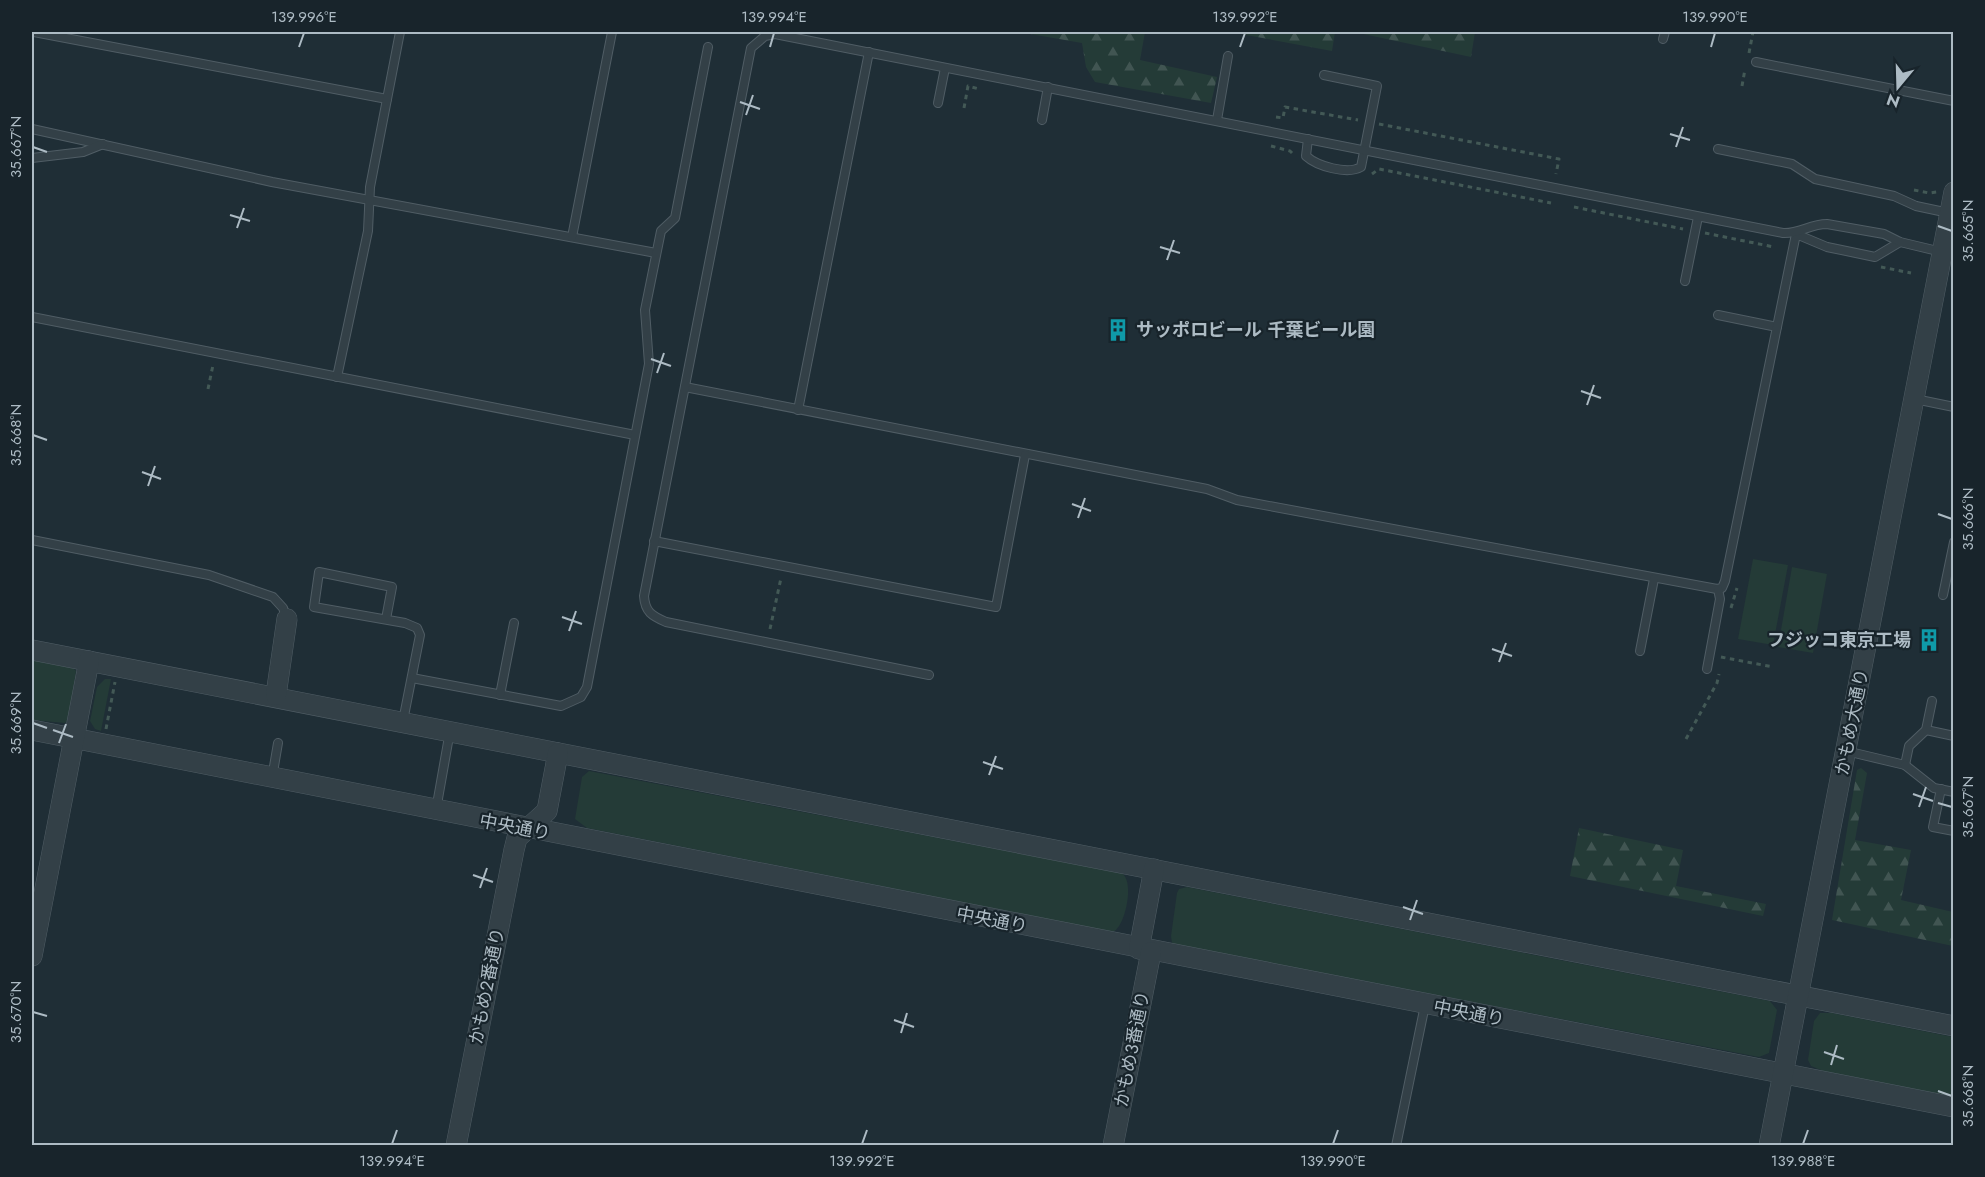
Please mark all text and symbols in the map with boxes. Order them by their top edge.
text: 139.996°E [271,6,337,28]
text: 139.994°E [741,6,807,28]
text: 139.992°E [1212,6,1278,28]
text: 139.990°E [1682,6,1748,28]
north arrow [1868,57,1928,117]
text: N [1884,88,1903,114]
text: 35.667°N [5,116,27,178]
text: 35.665°N [1957,200,1979,262]
building icon: サッポロビール 千葉ビール園 [1105,317,1131,343]
place label: サッポロビール 千葉ビール園 [1136,317,1375,343]
text: 35.668°N [5,404,27,466]
text: 35.666°N [1957,488,1979,550]
place label: フジッコ東京工場 [1767,627,1911,653]
building icon: フジッコ東京工場 [1916,627,1942,653]
street label: かもめ大通り [1829,667,1875,777]
text: 35.669°N [5,692,27,754]
text: 35.667°N [1957,776,1979,838]
street label: 中央通り [477,807,553,847]
street label: 中央通り [954,900,1030,940]
street label: かもめ2番通り [463,925,511,1047]
text: 35.670°N [5,981,27,1043]
street label: かもめ3番通り [1108,989,1156,1109]
street label: 中央通り [1431,993,1507,1033]
text: 35.668°N [1957,1065,1979,1127]
text: 139.994°E [359,1150,425,1172]
text: 139.992°E [829,1150,895,1172]
text: 139.990°E [1300,1150,1366,1172]
text: 139.988°E [1771,1150,1835,1172]

